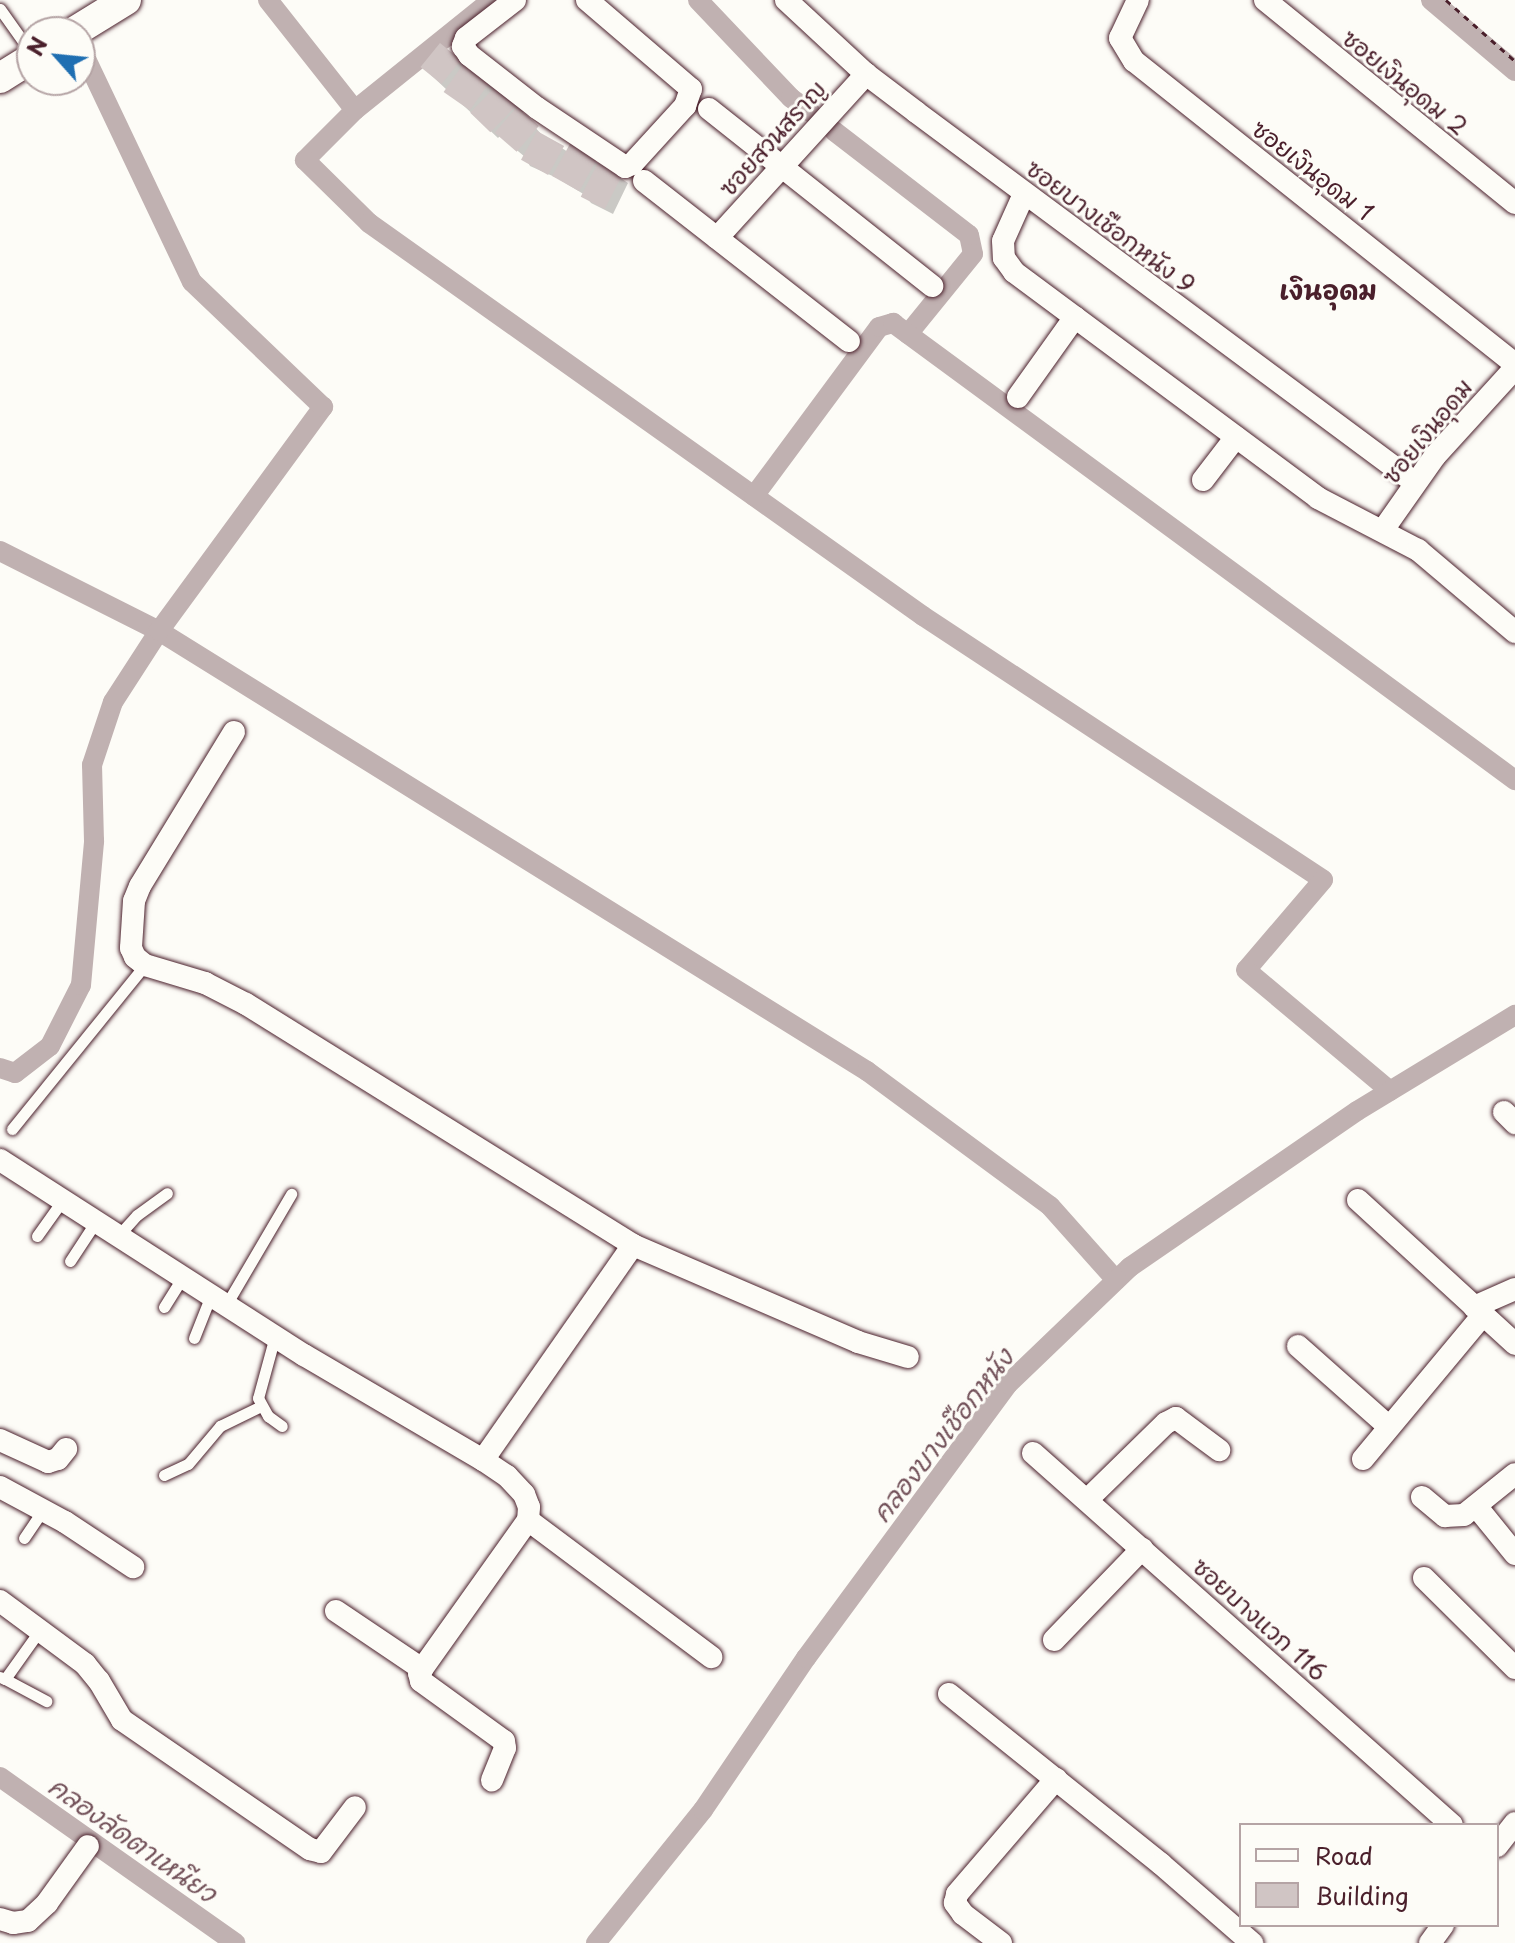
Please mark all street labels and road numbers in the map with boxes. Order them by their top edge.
street label: ซอยเงินอุดม 2 [1337,23,1473,141]
street label: ซอยสวนสราญ [713,74,831,202]
street label: ซอยเงินอุดม 1 [1247,114,1379,226]
street label: ซอยบางเชือกหนัง 9 [1021,153,1201,299]
street label: ซอยเงินอุดม [1376,372,1478,490]
street label: ซอยบางแวก 116 [1187,1551,1333,1687]

